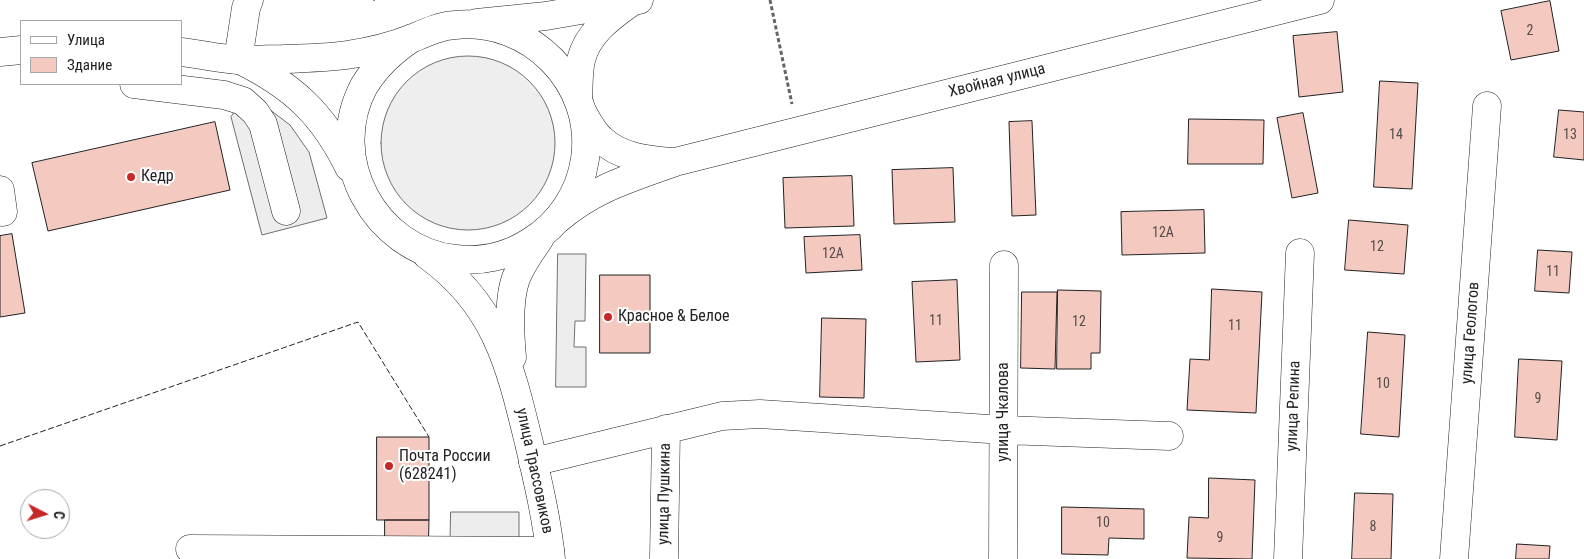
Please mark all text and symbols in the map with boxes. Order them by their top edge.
legend [20,20,182,85]
house number: 2 [1527,23,1533,39]
text: Улица [67,31,105,49]
text: Здание [67,56,112,74]
street label: Хвойная улица [947,60,1047,102]
house number: 14 [1389,127,1403,143]
house number: 13 [1563,127,1577,143]
place label: Кедр [141,167,174,187]
marker: Кедр [125,171,137,183]
house number: 12А [1152,225,1174,241]
house number: 12 [1370,239,1384,255]
house number: 12А [822,246,844,262]
house number: 11 [1546,264,1560,280]
street label: улица Геологов [1458,281,1484,385]
place label: Красное & Белое [618,307,729,327]
marker: Красное & Белое [602,311,614,323]
house number: 11 [929,313,943,329]
house number: 12 [1072,314,1086,330]
house number: 11 [1228,318,1242,334]
street label: улица Репина [1283,360,1305,452]
street label: улица Чкалова [994,362,1014,462]
house number: 10 [1376,376,1390,392]
house number: 9 [1535,391,1541,407]
street label: улица Трассовиков [511,406,557,536]
street label: улица Пушкина [655,443,675,545]
place label: Почта России (628241) [399,447,491,485]
marker: Почта России (628241) [383,460,395,472]
north arrow [20,489,70,539]
text: С [51,511,67,520]
house number: 10 [1096,515,1110,531]
house number: 8 [1370,519,1376,535]
house number: 9 [1217,530,1223,546]

